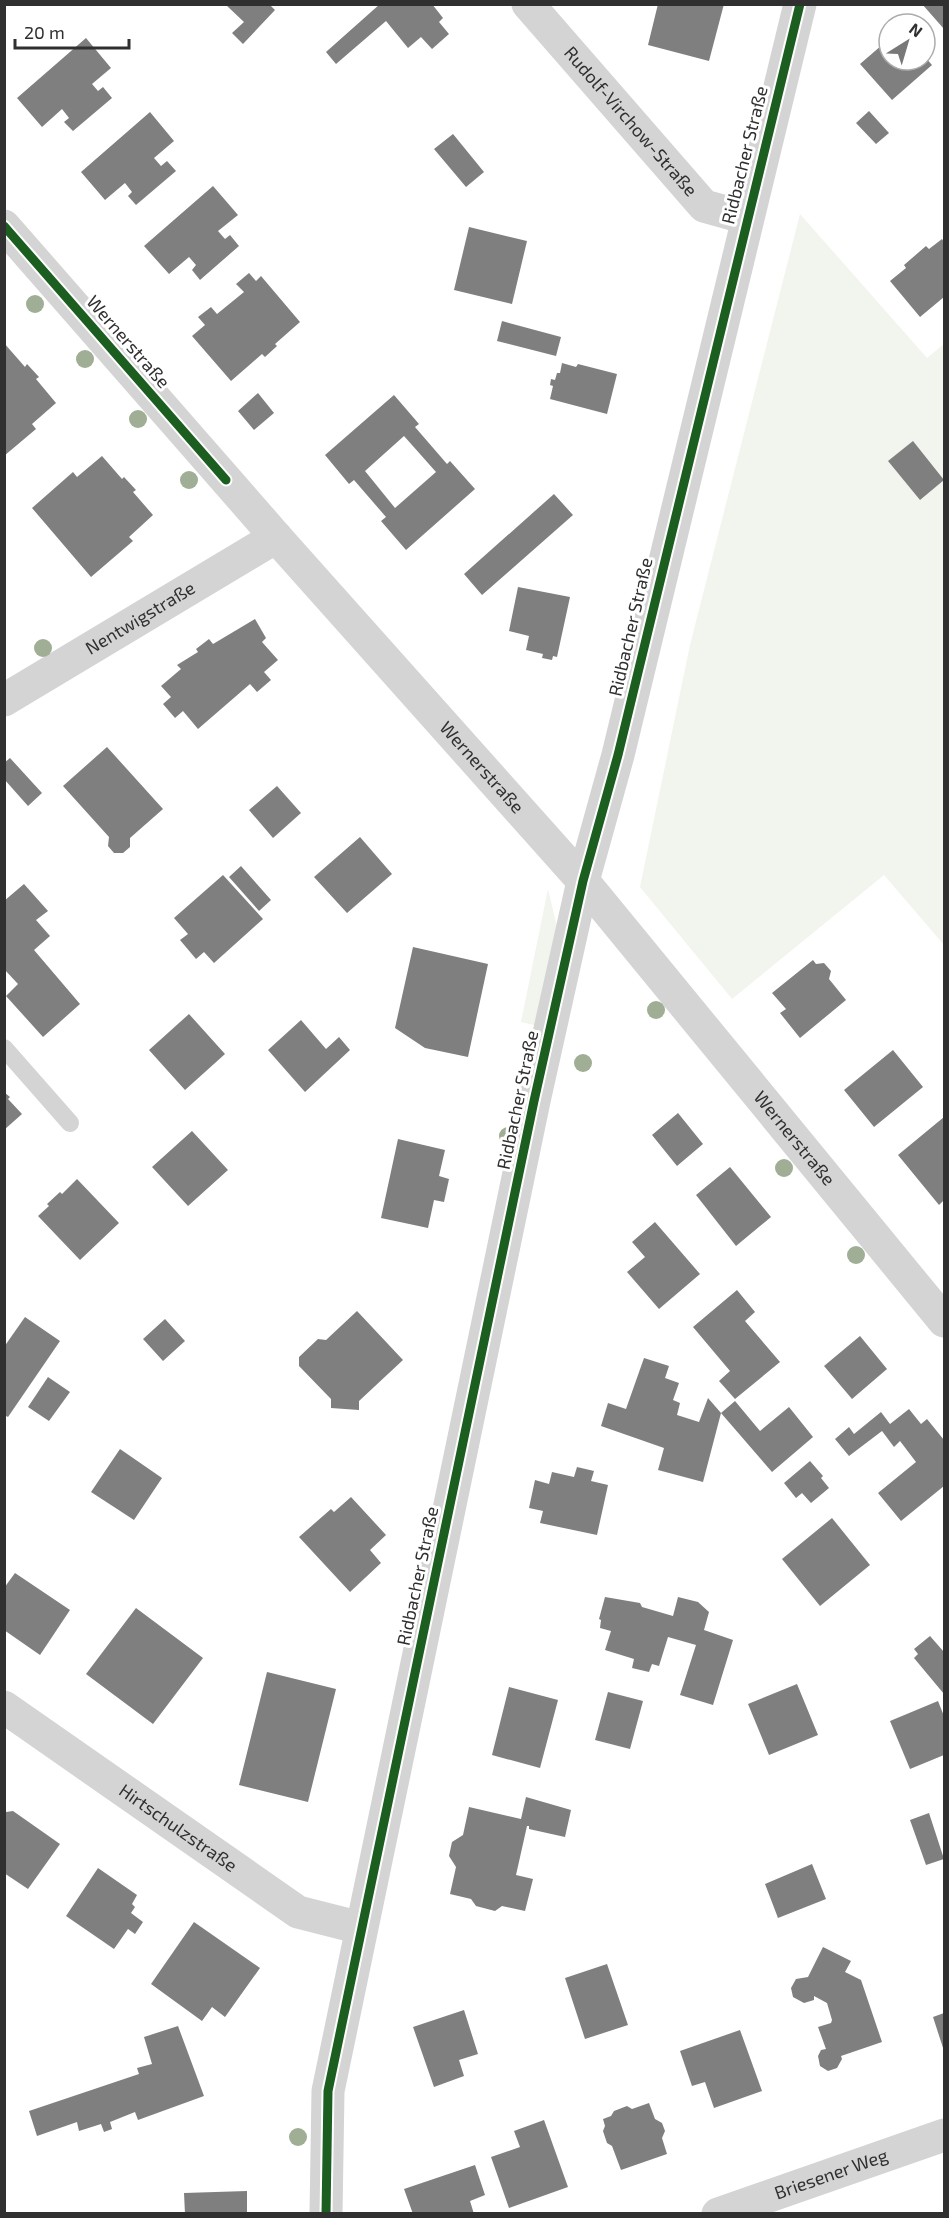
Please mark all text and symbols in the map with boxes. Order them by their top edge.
scale bar [15,12,129,50]
north arrow [877,12,937,72]
text: N [906,19,927,41]
text: 20 m [24,21,65,43]
street label: Rudolf-Virchow-Straße [560,42,702,200]
street label: Ridbacher Straße [716,83,772,226]
street label: Wernerstraße [82,290,175,392]
street label: Ridbacher Straße [603,555,657,698]
street label: Nentwigstraße [81,576,199,659]
street label: Wernerstraße [436,716,529,817]
street label: Ridbacher Straße [492,1028,543,1171]
street label: Wernerstraße [750,1086,840,1190]
street label: Ridbacher Straße [392,1504,443,1647]
street label: Hirtschulzstraße [115,1779,242,1876]
street label: Briesener Weg [771,2144,891,2203]

